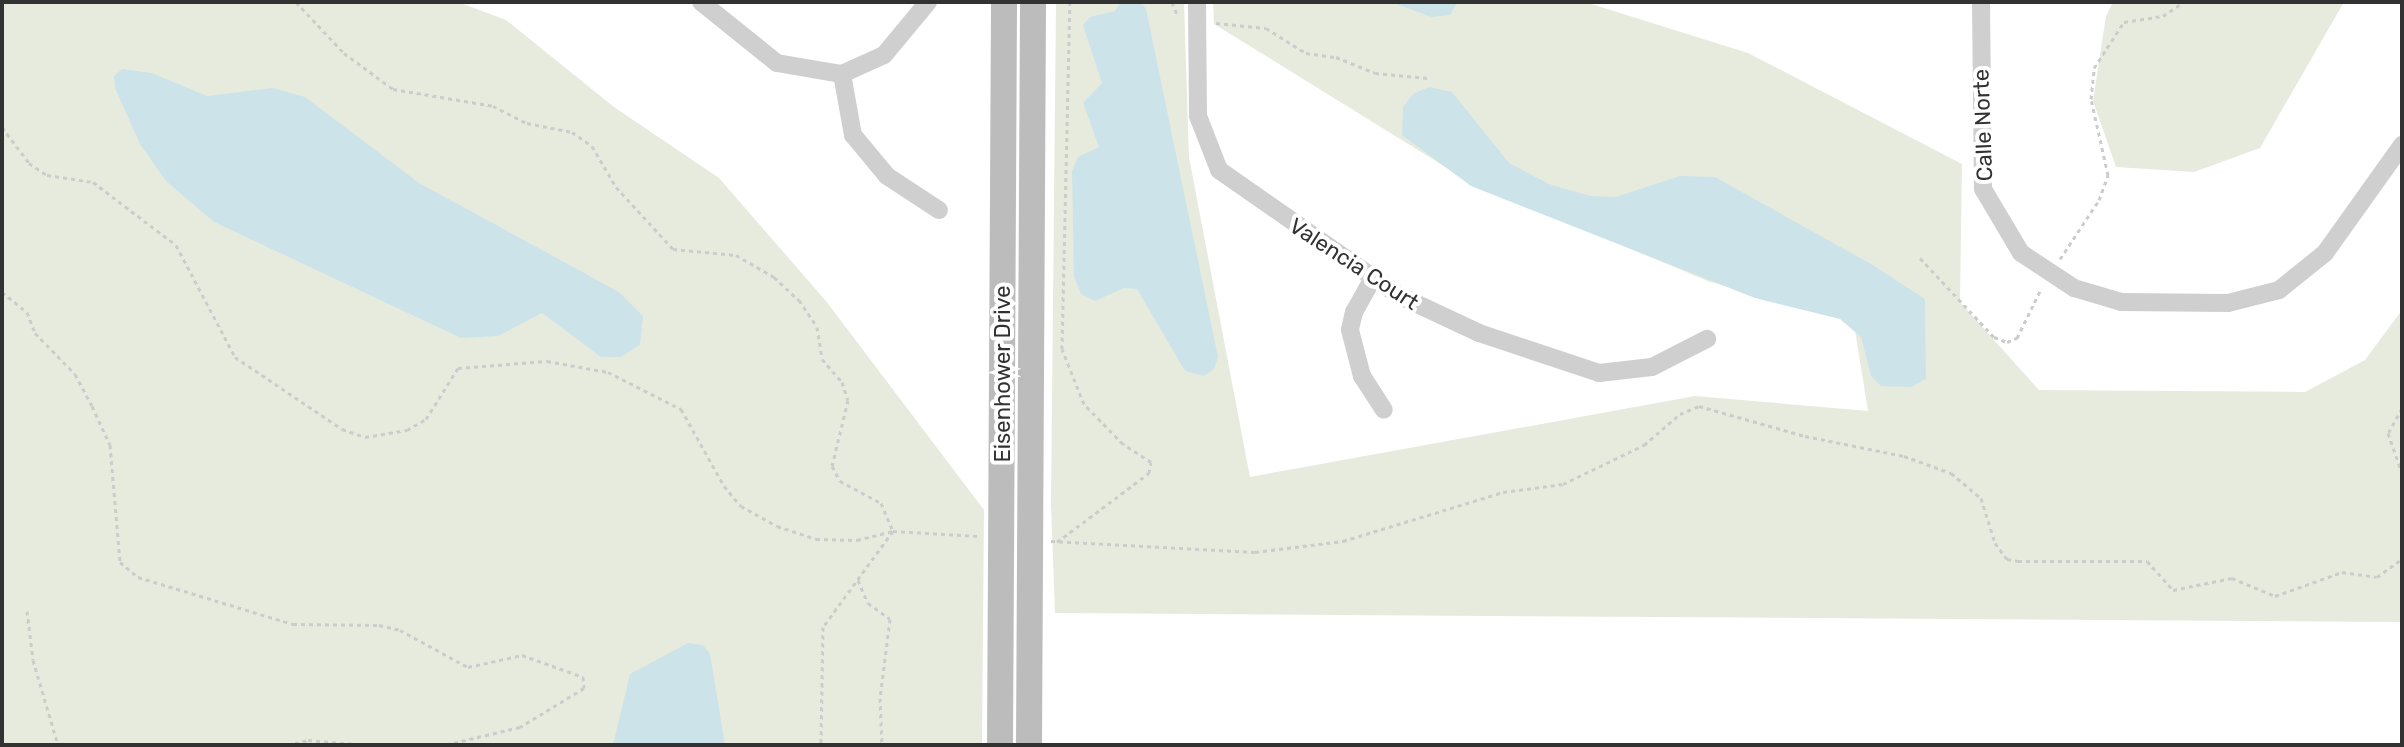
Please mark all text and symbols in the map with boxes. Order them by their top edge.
street label: Calle Norte [1968,68,1998,182]
street label: Valencia Court [1284,212,1424,316]
street label: Eisenhower Drive [990,285,1016,463]

